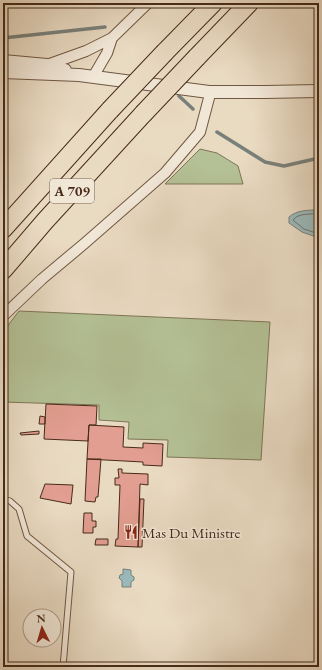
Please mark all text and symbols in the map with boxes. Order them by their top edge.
road number: A 709 [50,179,94,203]
place label: Mas Du Ministre [142,523,241,542]
restaurant icon: Mas Du Ministre [123,524,139,540]
north arrow [22,608,62,648]
text: N [36,611,46,625]

